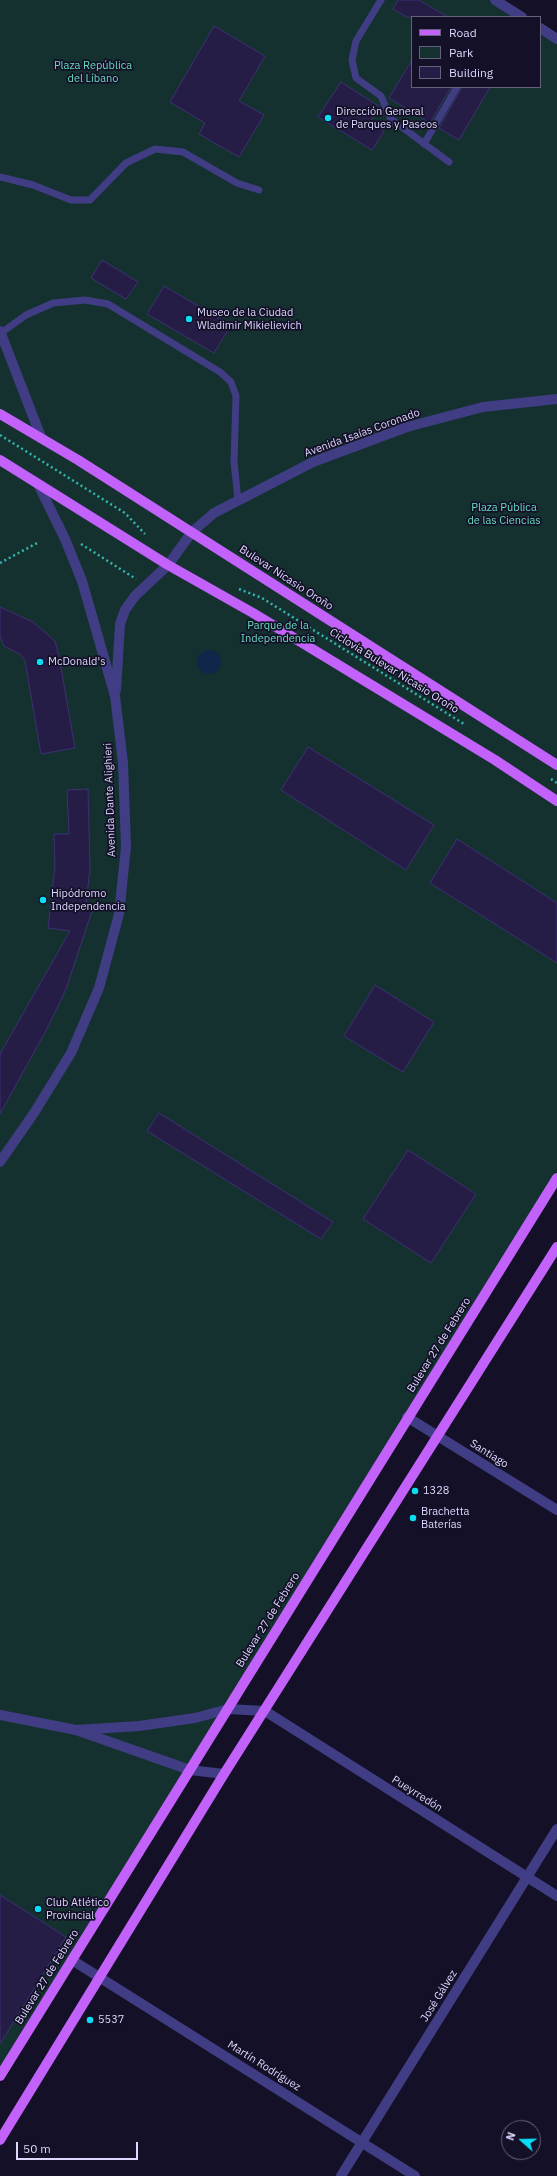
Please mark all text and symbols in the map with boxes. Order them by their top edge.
legend [411,16,541,88]
text: Road [449,25,477,40]
text: Park [449,45,473,60]
park label: Plaza República del Líbano [54,59,132,85]
text: Building [449,65,493,80]
place label: Dirección General de Parques y Paseos [336,105,437,131]
marker: Dirección General de Parques y Paseos [323,113,333,123]
place label: Museo de la Ciudad Wladimir Mikielievich [197,306,302,332]
marker: Museo de la Ciudad Wladimir Mikielievich [184,314,194,324]
street label: Avenida Isaías Coronado [302,406,422,460]
park label: Plaza Pública de las Ciencias [467,501,541,527]
street label: Bulevar Nicasio Oroño [237,543,335,613]
park label: Parque de la Independencia [241,619,315,645]
street label: Ciclovía Bulevar Nicasio Oroño [327,626,461,716]
place label: McDonald's [48,655,106,669]
marker: McDonald's [35,657,45,667]
street label: Avenida Dante Alighieri [101,743,119,857]
place label: Hipódromo Independencia [51,887,126,913]
marker: Hipódromo Independencia [38,895,48,905]
street label: Bulevar 27 de Febrero [404,1295,474,1395]
street label: Santiago [467,1437,511,1471]
place label: 1328 [423,1484,449,1498]
marker: 1328 [410,1486,420,1496]
place label: Brachetta Baterías [421,1505,469,1531]
marker: Brachetta Baterías [408,1513,418,1523]
street label: Bulevar 27 de Febrero [233,1570,303,1670]
street label: Pueyrredón [389,1773,445,1815]
place label: Club Atlético Provincial [46,1896,109,1922]
marker: Club Atlético Provincial [33,1904,43,1914]
street label: Bulevar 27 de Febrero [12,1927,82,2027]
street label: José Gálvez [418,1968,460,2024]
place label: 5537 [98,2013,124,2027]
marker: 5537 [85,2015,95,2025]
street label: Martín Rodríguez [225,2038,303,2094]
north arrow [501,2120,541,2160]
text: N [503,2130,519,2142]
scale bar [18,2134,140,2160]
text: 50 m [23,2141,51,2156]

